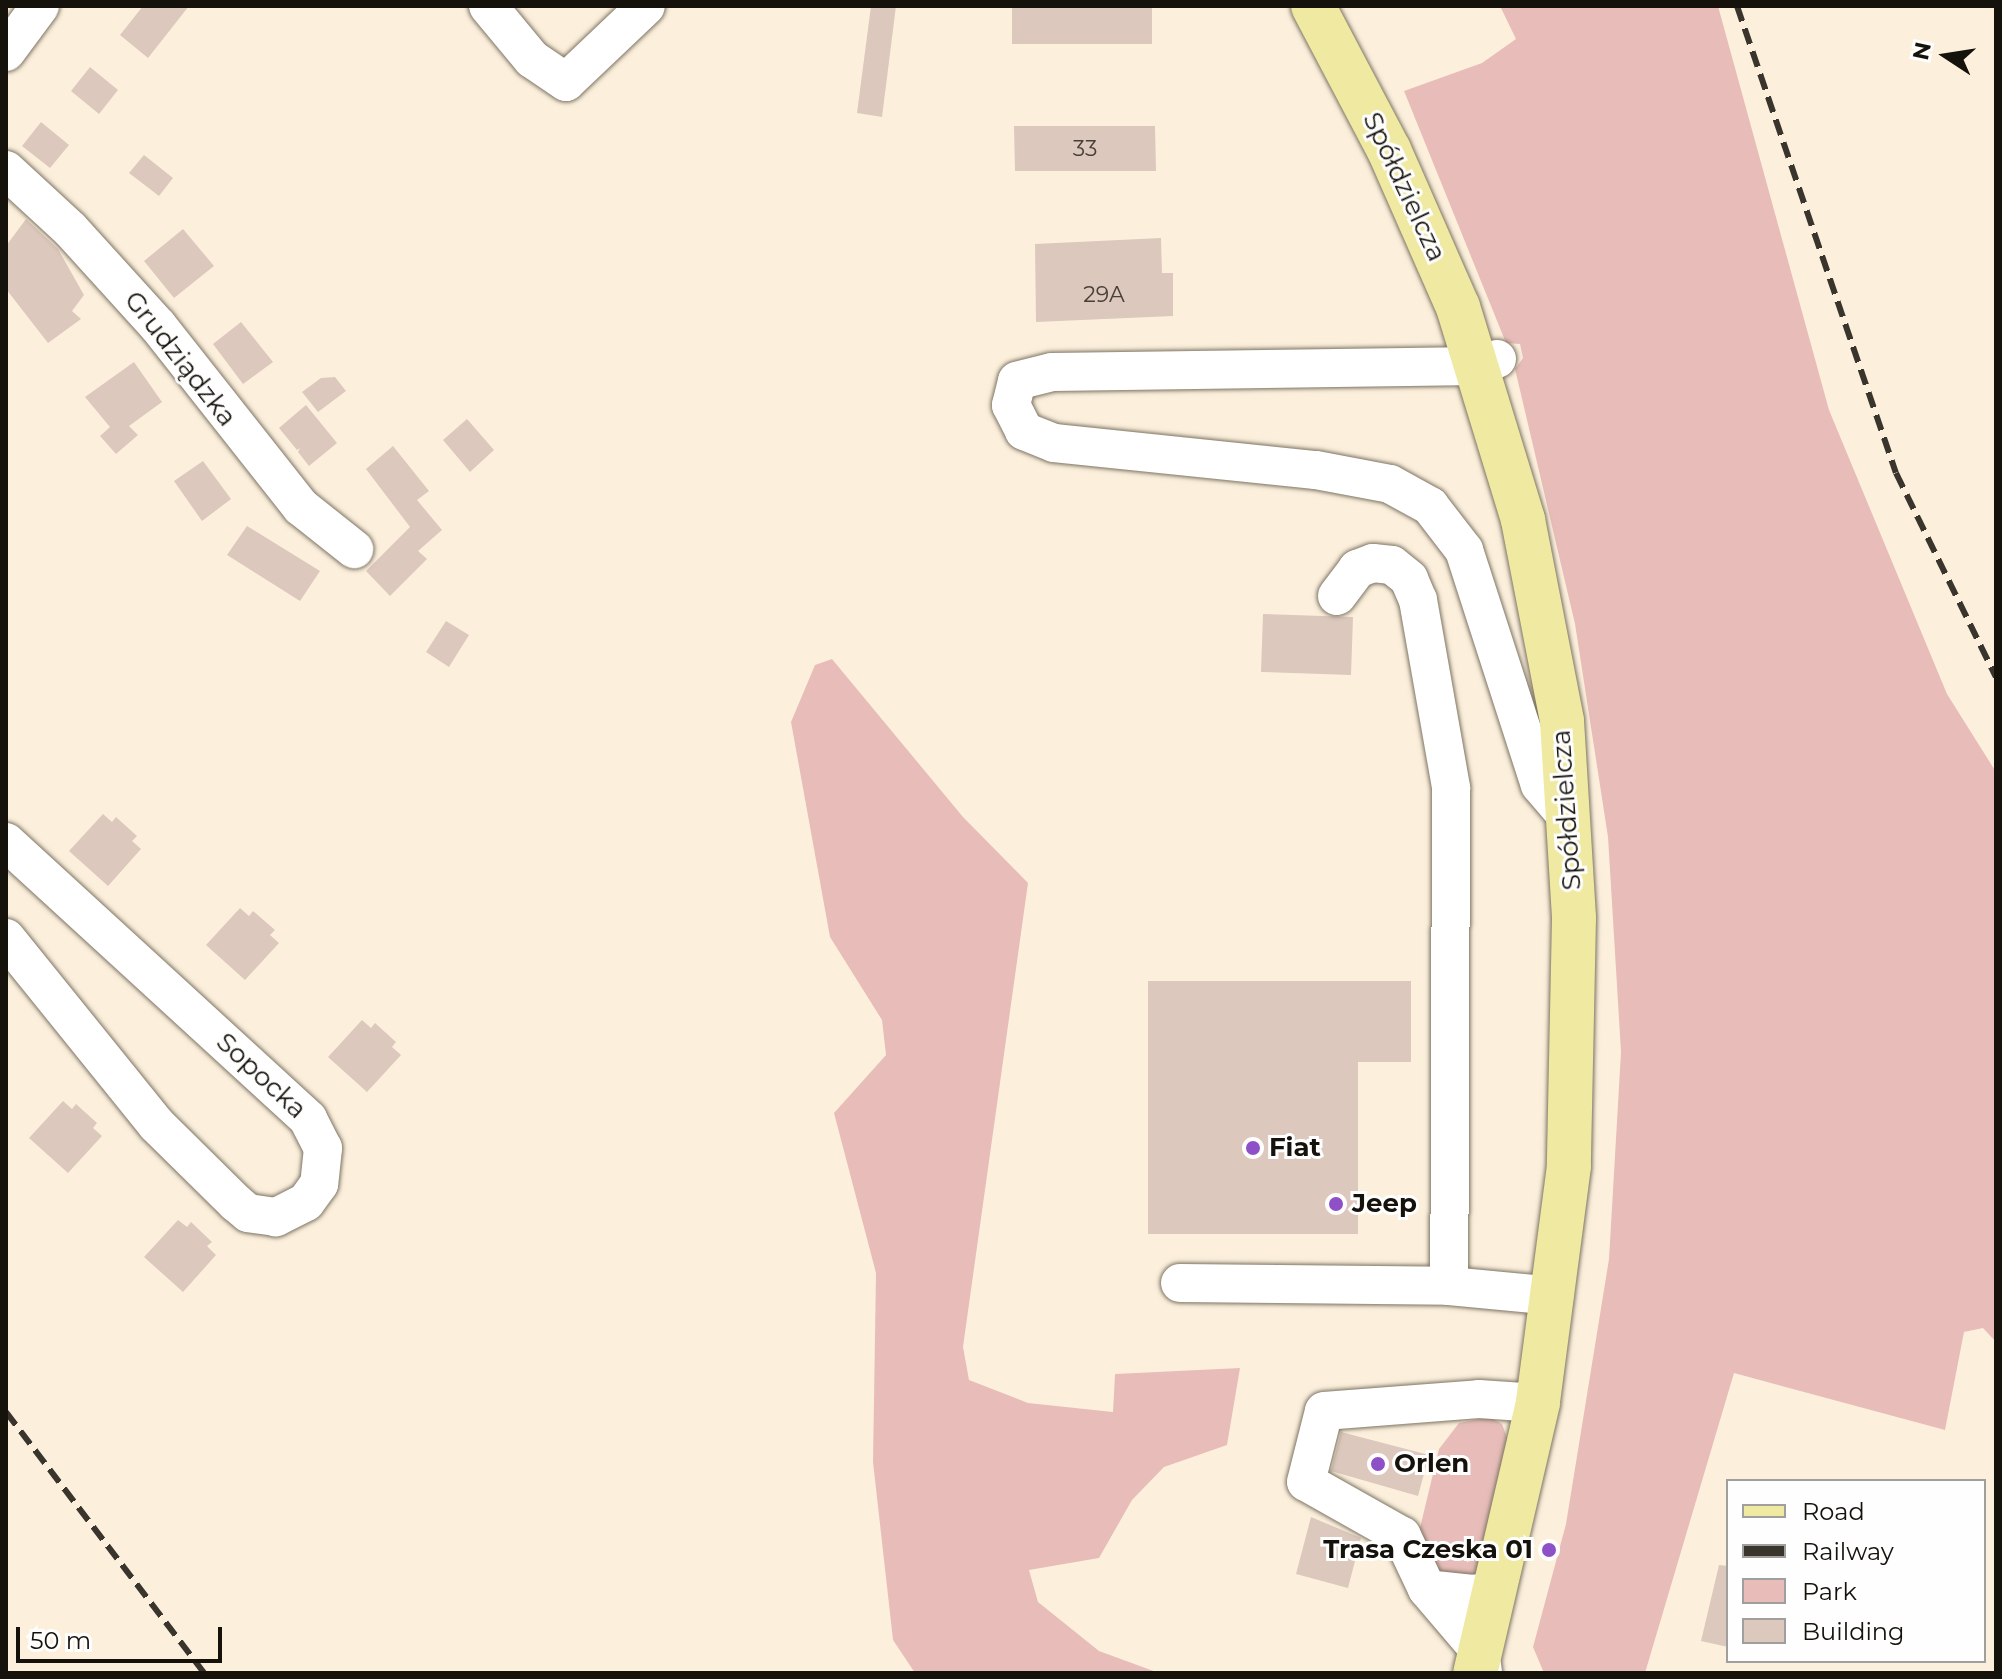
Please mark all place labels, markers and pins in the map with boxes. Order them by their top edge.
place label: Fiat [1269,1132,1321,1164]
marker: Fiat [1244,1139,1262,1157]
place label: Jeep [1352,1188,1417,1220]
marker: Jeep [1327,1195,1345,1213]
place label: Orlen [1394,1448,1469,1480]
marker: Orlen [1369,1455,1387,1473]
place label: Trasa Czeska 01 [1323,1534,1533,1566]
marker: Trasa Czeska 01 [1540,1541,1558,1559]

